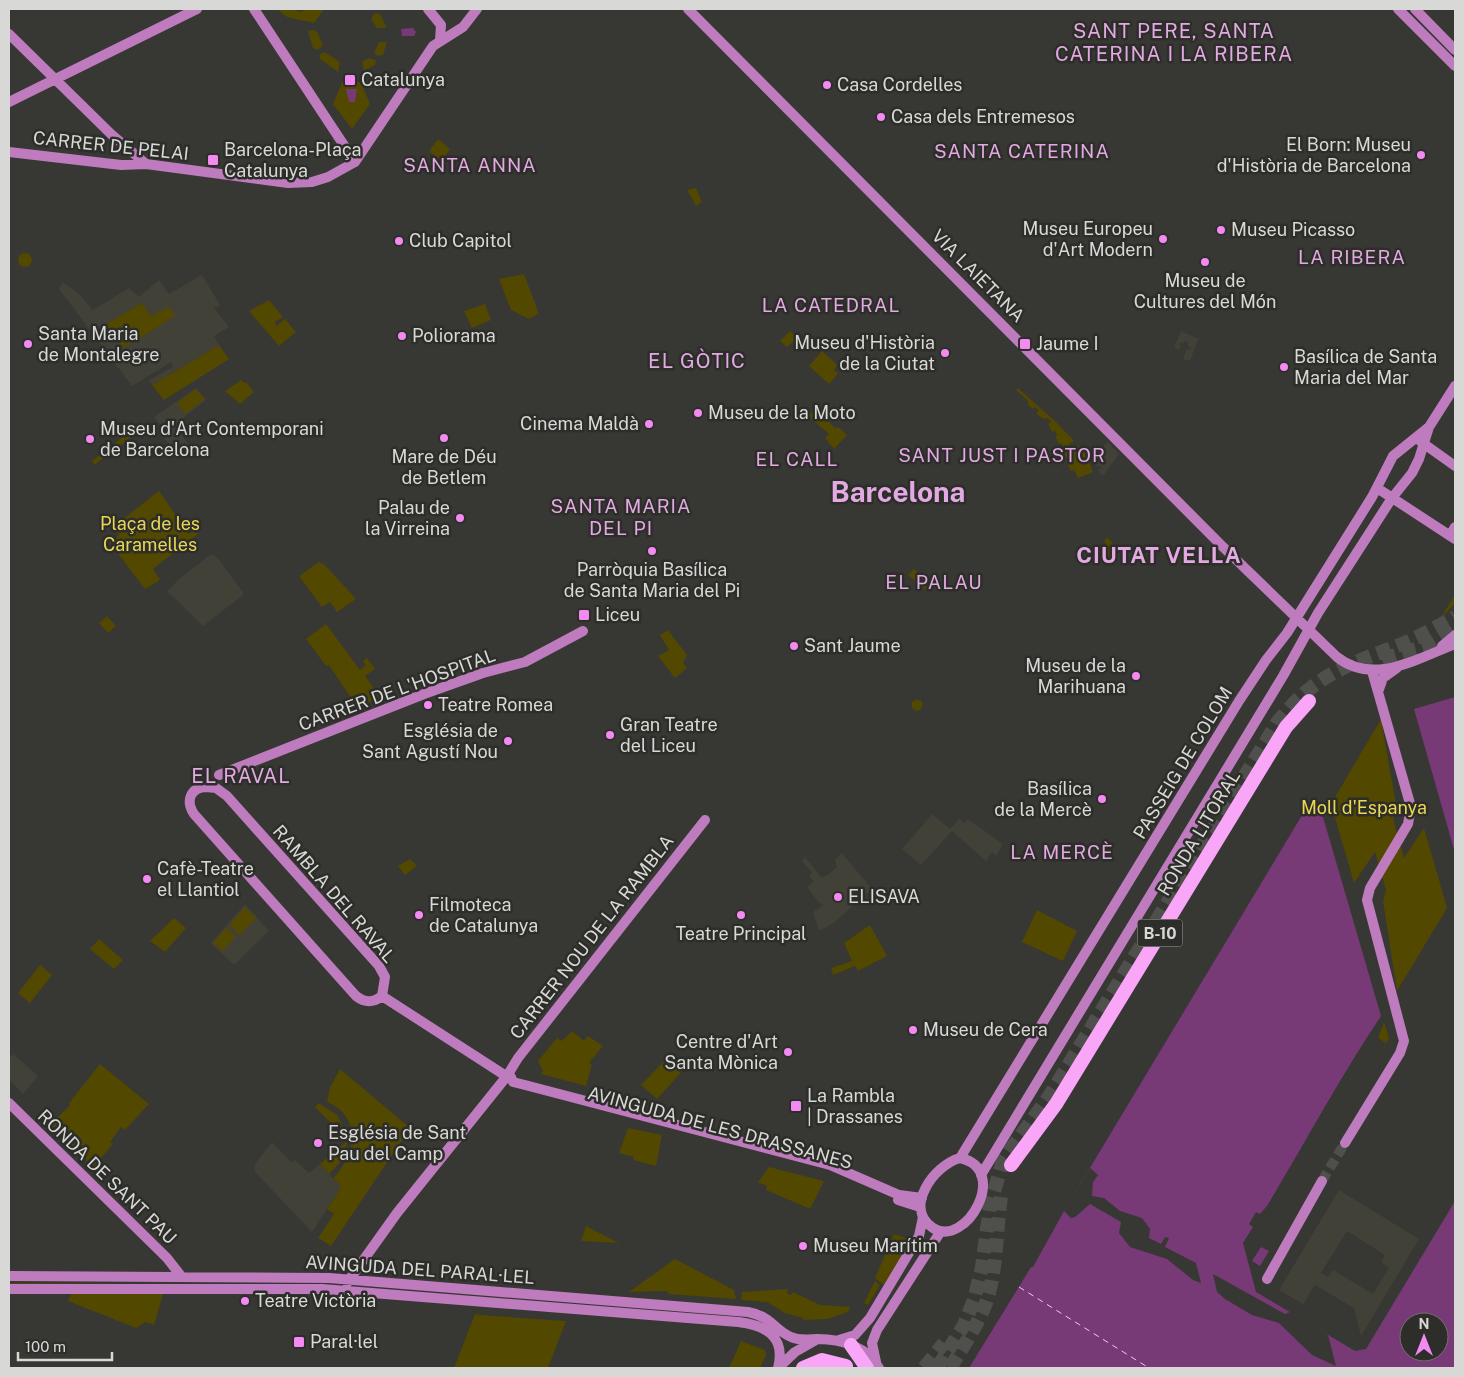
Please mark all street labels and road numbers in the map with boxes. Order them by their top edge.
street label: CARRER DE PELAI [32,127,190,164]
street label: VIA LAIETANA [928,225,1029,327]
street label: CARRER DE L'HOSPITAL [296,644,498,735]
street label: PASSEIG DE COLOM [1129,683,1236,843]
street label: RONDA LITORAL [1153,766,1244,899]
street label: RAMBLA DEL RAVAL [269,820,400,967]
street label: CARRER NOU DE LA RAMBLA [505,830,678,1043]
road number: B-10 [1138,920,1182,946]
street label: AVINGUDA DE LES DRASSANES [585,1082,855,1173]
street label: RONDA DE SANT PAU [34,1105,181,1248]
street label: AVINGUDA DEL PARAL·LEL [305,1251,535,1288]

